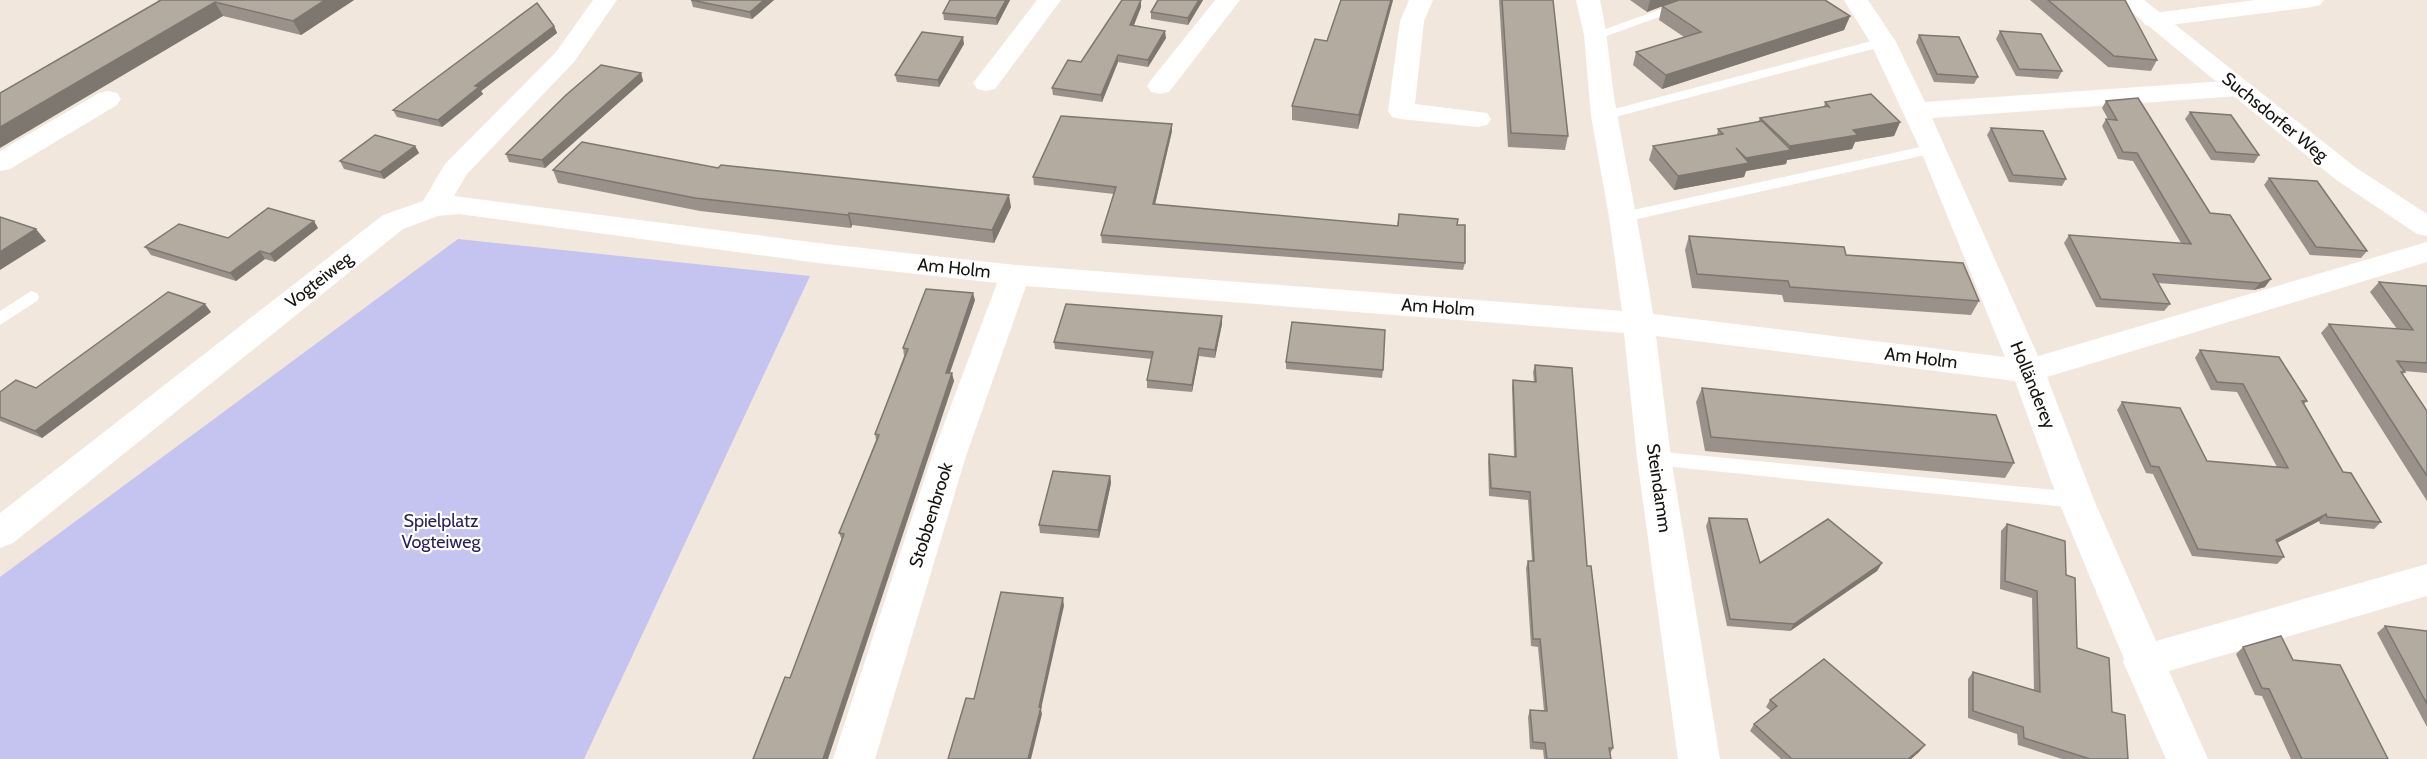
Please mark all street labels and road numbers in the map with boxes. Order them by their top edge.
street label: Suchsdorfer Weg [2218,68,2333,167]
street label: Vogteiweg [281,246,358,313]
street label: Am Holm [916,253,992,283]
street label: Am Holm [1401,293,1475,321]
street label: Holländerey [2005,338,2061,432]
street label: Am Holm [1883,343,1959,373]
street label: Steindamm [1642,442,1676,534]
street label: Stobbenbrook [905,459,958,570]

